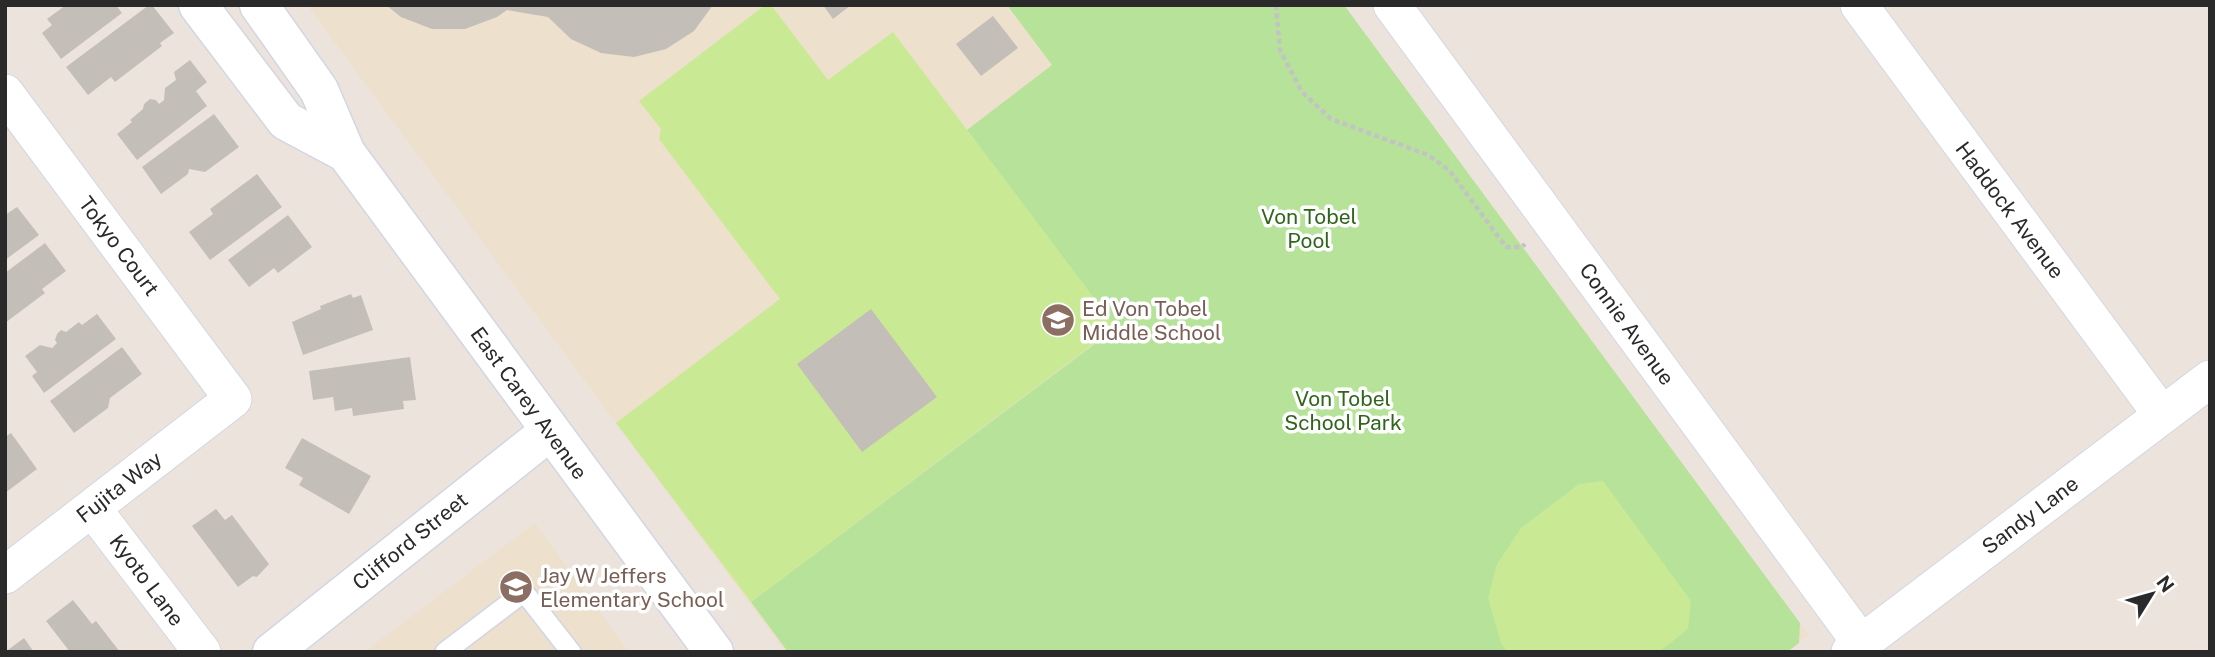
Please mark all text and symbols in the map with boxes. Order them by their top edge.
street label: Haddock Avenue [1950,137,2070,283]
street label: Tokyo Court [74,192,164,300]
park label: Von Tobel Pool [1261,204,1357,253]
street label: Connie Avenue [1574,258,1680,390]
place label: Ed Von Tobel Middle School [1082,296,1221,345]
school or university icon: Ed Von Tobel Middle School [1039,301,1077,339]
street label: East Carey Avenue [465,322,593,484]
park label: Von Tobel School Park [1284,386,1402,435]
street label: Fujita Way [71,446,167,528]
street label: Sandy Lane [1977,471,2083,559]
street label: Clifford Street [347,487,473,595]
street label: Kyoto Lane [105,529,189,631]
north arrow [2117,559,2187,629]
place label: Jay W Jeffers Elementary School [540,563,724,612]
school or university icon: Jay W Jeffers Elementary School [497,568,535,606]
text: N [2152,571,2179,596]

